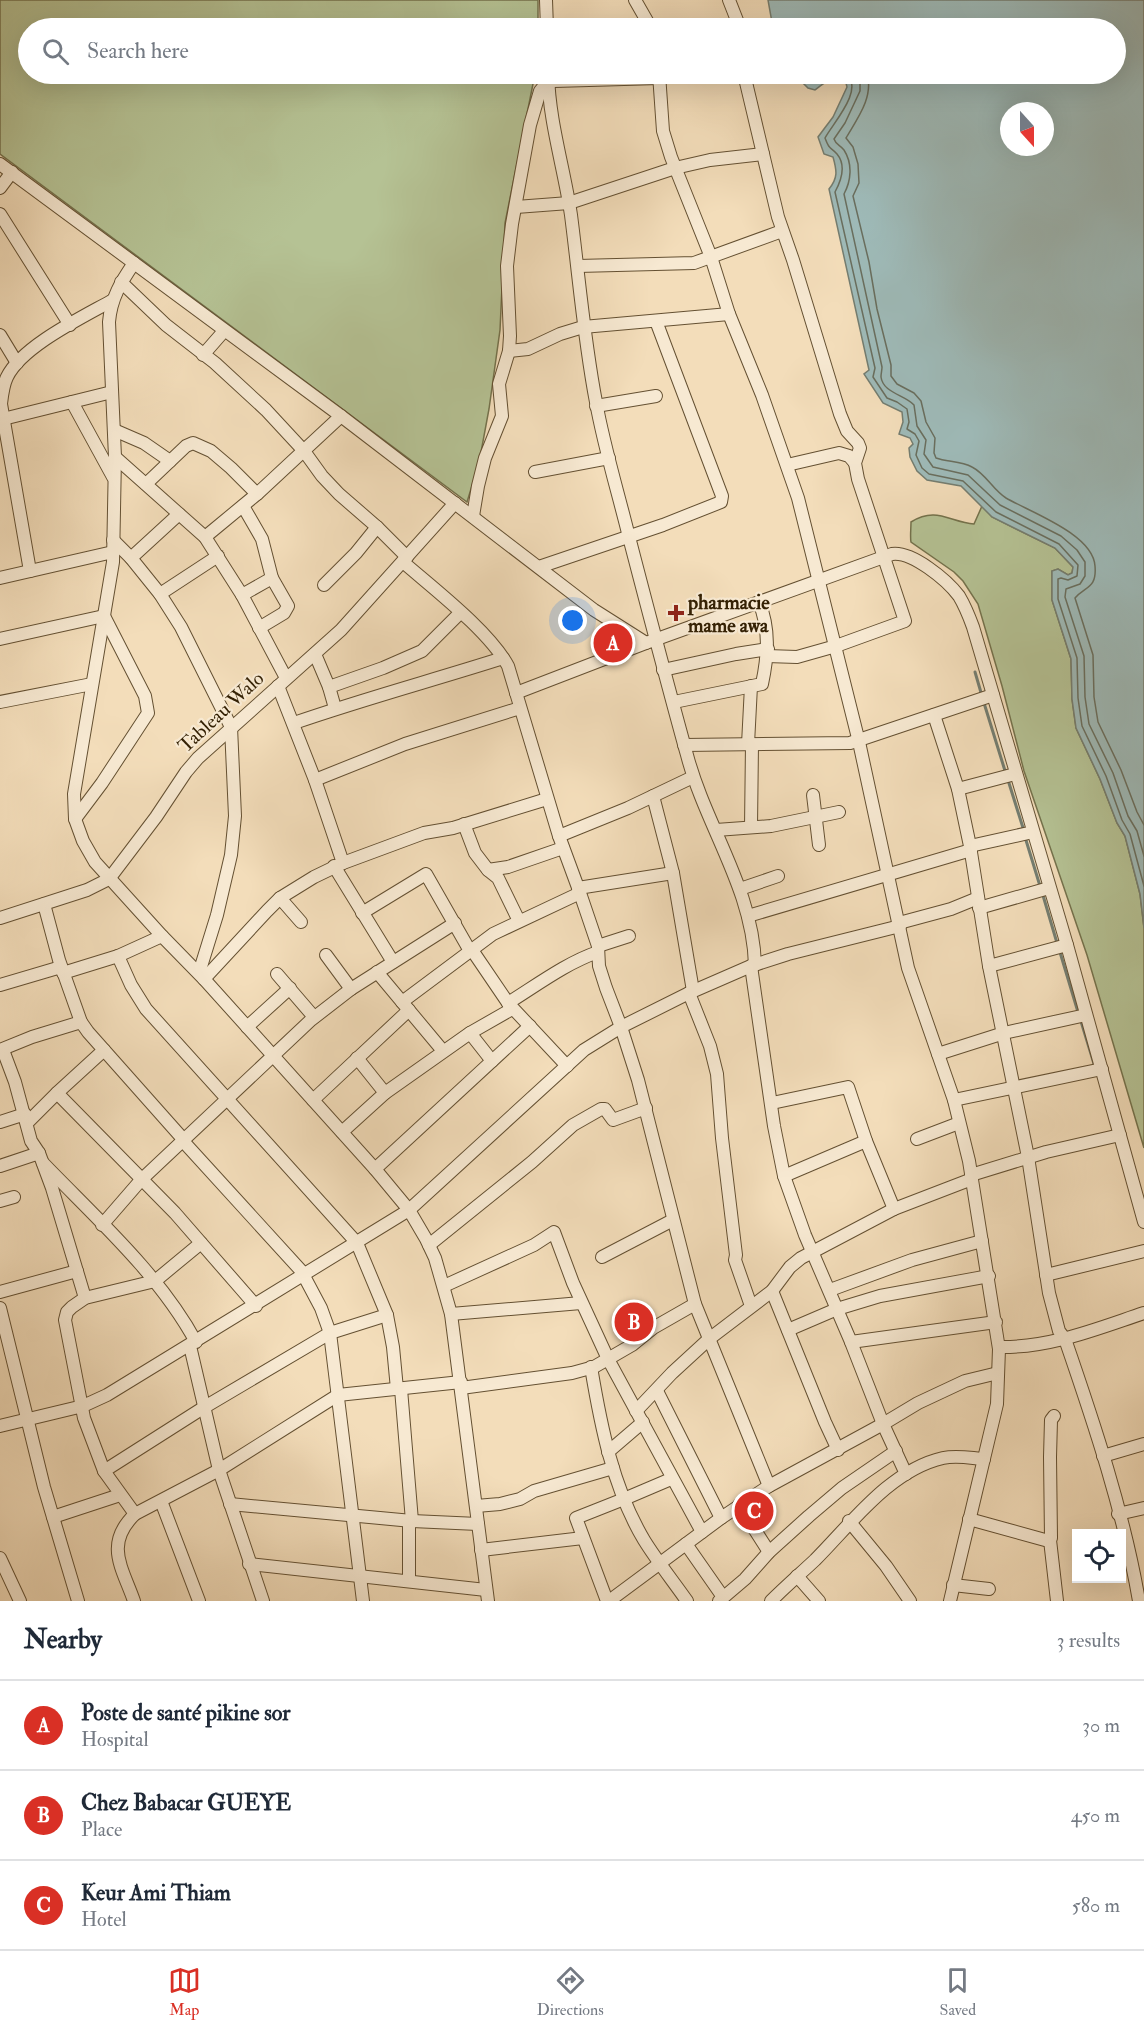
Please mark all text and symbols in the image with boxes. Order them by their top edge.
search box [18,18,1126,84]
icon: search [39,35,72,68]
text: Search here [87,37,189,65]
north arrow [1000,102,1054,156]
place label: pharmacie mame awa [687,590,770,638]
your location [558,606,587,635]
marker: pharmacie mame awa [669,606,683,620]
pin: A [594,620,632,666]
street label: Tableau Walo [173,666,269,758]
pin: B [614,1300,654,1344]
pin: C [734,1488,774,1534]
map controls [1072,1529,1126,1583]
button: locate [1072,1529,1126,1583]
text: Nearby [24,1624,102,1656]
text: 3 results [1057,1628,1120,1653]
text: Poste de santé pikine sor [81,1699,291,1727]
text: A [37,1713,50,1738]
text: 30 m [1082,1713,1120,1738]
text: Hospital [81,1727,149,1752]
text: Chez Babacar GUEYE [81,1789,291,1817]
text: B [37,1803,50,1828]
text: 450 m [1071,1803,1120,1828]
text: Place [81,1817,122,1842]
text: Keur Ami Thiam [81,1879,231,1907]
text: C [36,1893,51,1918]
text: 580 m [1072,1893,1120,1918]
text: Hotel [81,1907,127,1932]
tab: Map [168,1964,201,2020]
tab: Directions [537,1964,604,2020]
tab: Saved [940,1964,976,2020]

